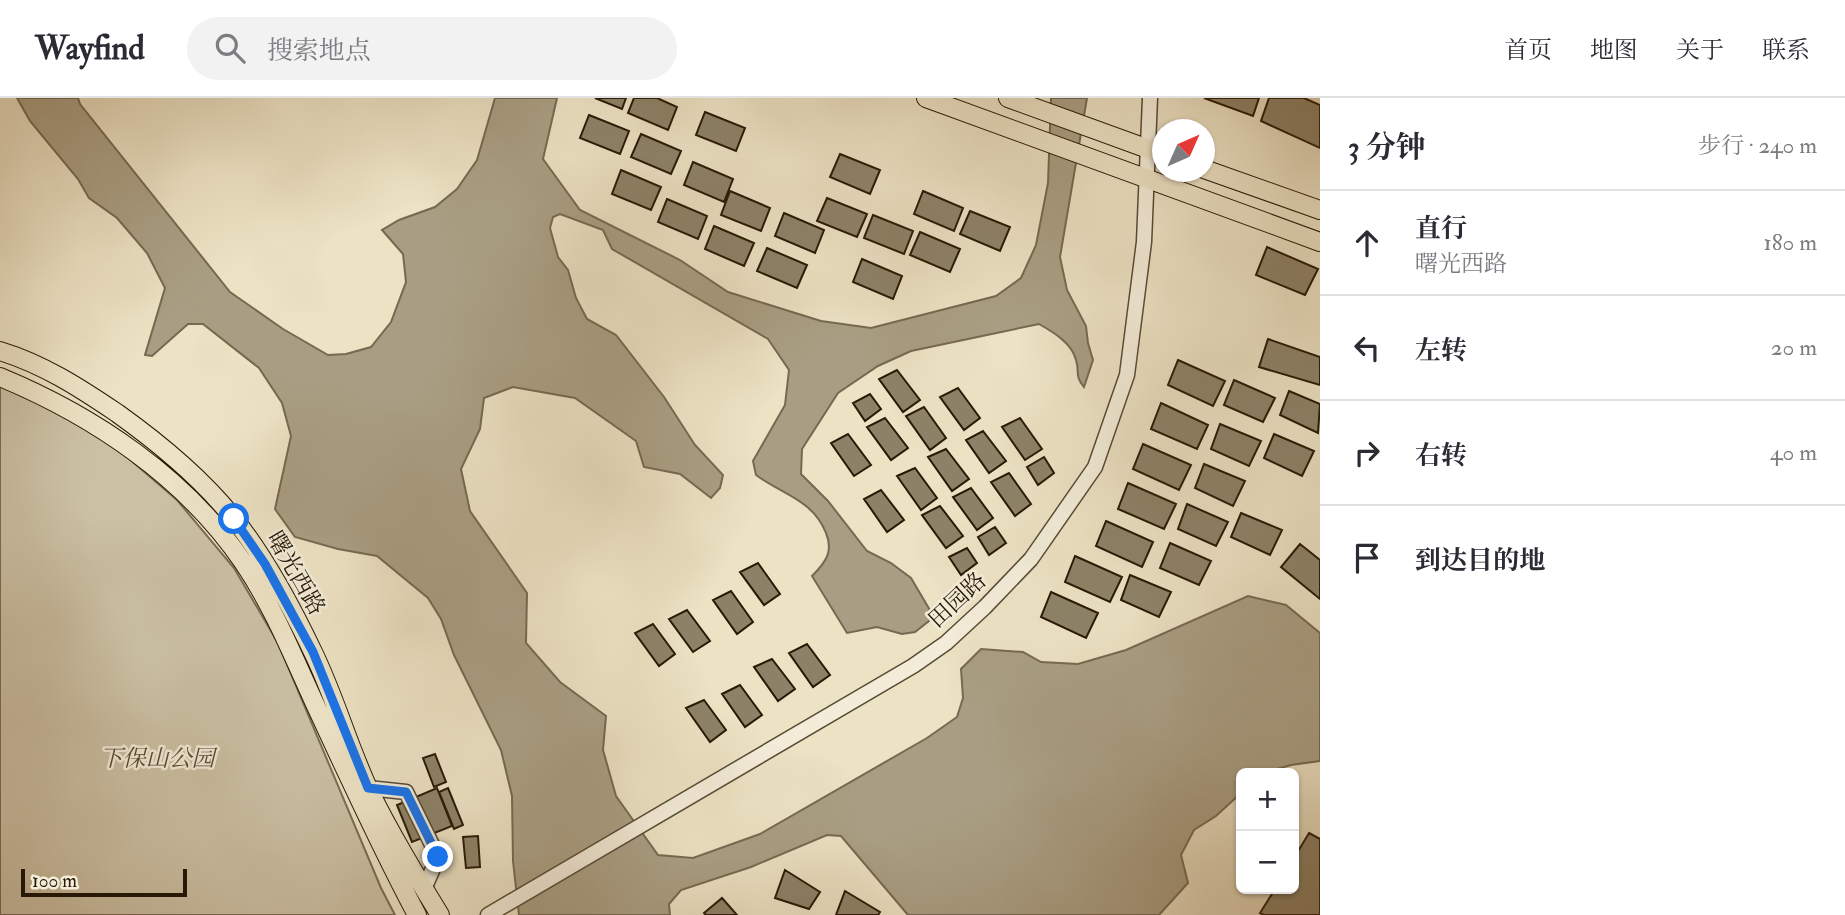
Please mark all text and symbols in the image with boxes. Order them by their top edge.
search box [187,17,677,80]
text: Wayfind [35,28,145,69]
icon: search [211,29,249,67]
text: 搜索地点 [267,35,371,67]
text: 首页 [1504,35,1552,66]
text: 地图 [1590,35,1638,66]
text: 关于 [1676,35,1724,66]
text: 联系 [1762,35,1810,66]
north arrow [1152,119,1215,182]
text: 3 分钟 [1348,129,1426,166]
text: 步行 · 240 m [1698,131,1817,160]
text: 直行 [1415,213,1467,245]
icon: ahead [1348,224,1386,262]
text: 180 m [1764,228,1817,257]
text: 曙光西路 [1415,249,1507,278]
icon: left [1348,329,1386,367]
text: 20 m [1771,333,1817,362]
text: 左转 [1415,335,1467,367]
icon: right [1348,434,1386,472]
text: 40 m [1770,438,1817,467]
text: 右转 [1415,440,1467,472]
route start [218,503,249,534]
street label: 曙光西路 [260,526,332,620]
icon: arrive [1348,539,1386,577]
text: 到达目的地 [1415,545,1545,577]
street label: 田园路 [922,566,992,634]
park label: 下保山公园 [100,744,219,773]
map controls [1236,768,1299,894]
button: + [1236,768,1299,831]
button: − [1236,831,1299,894]
route end [422,841,453,872]
scale bar [21,866,187,898]
text: 100 m [32,869,77,893]

